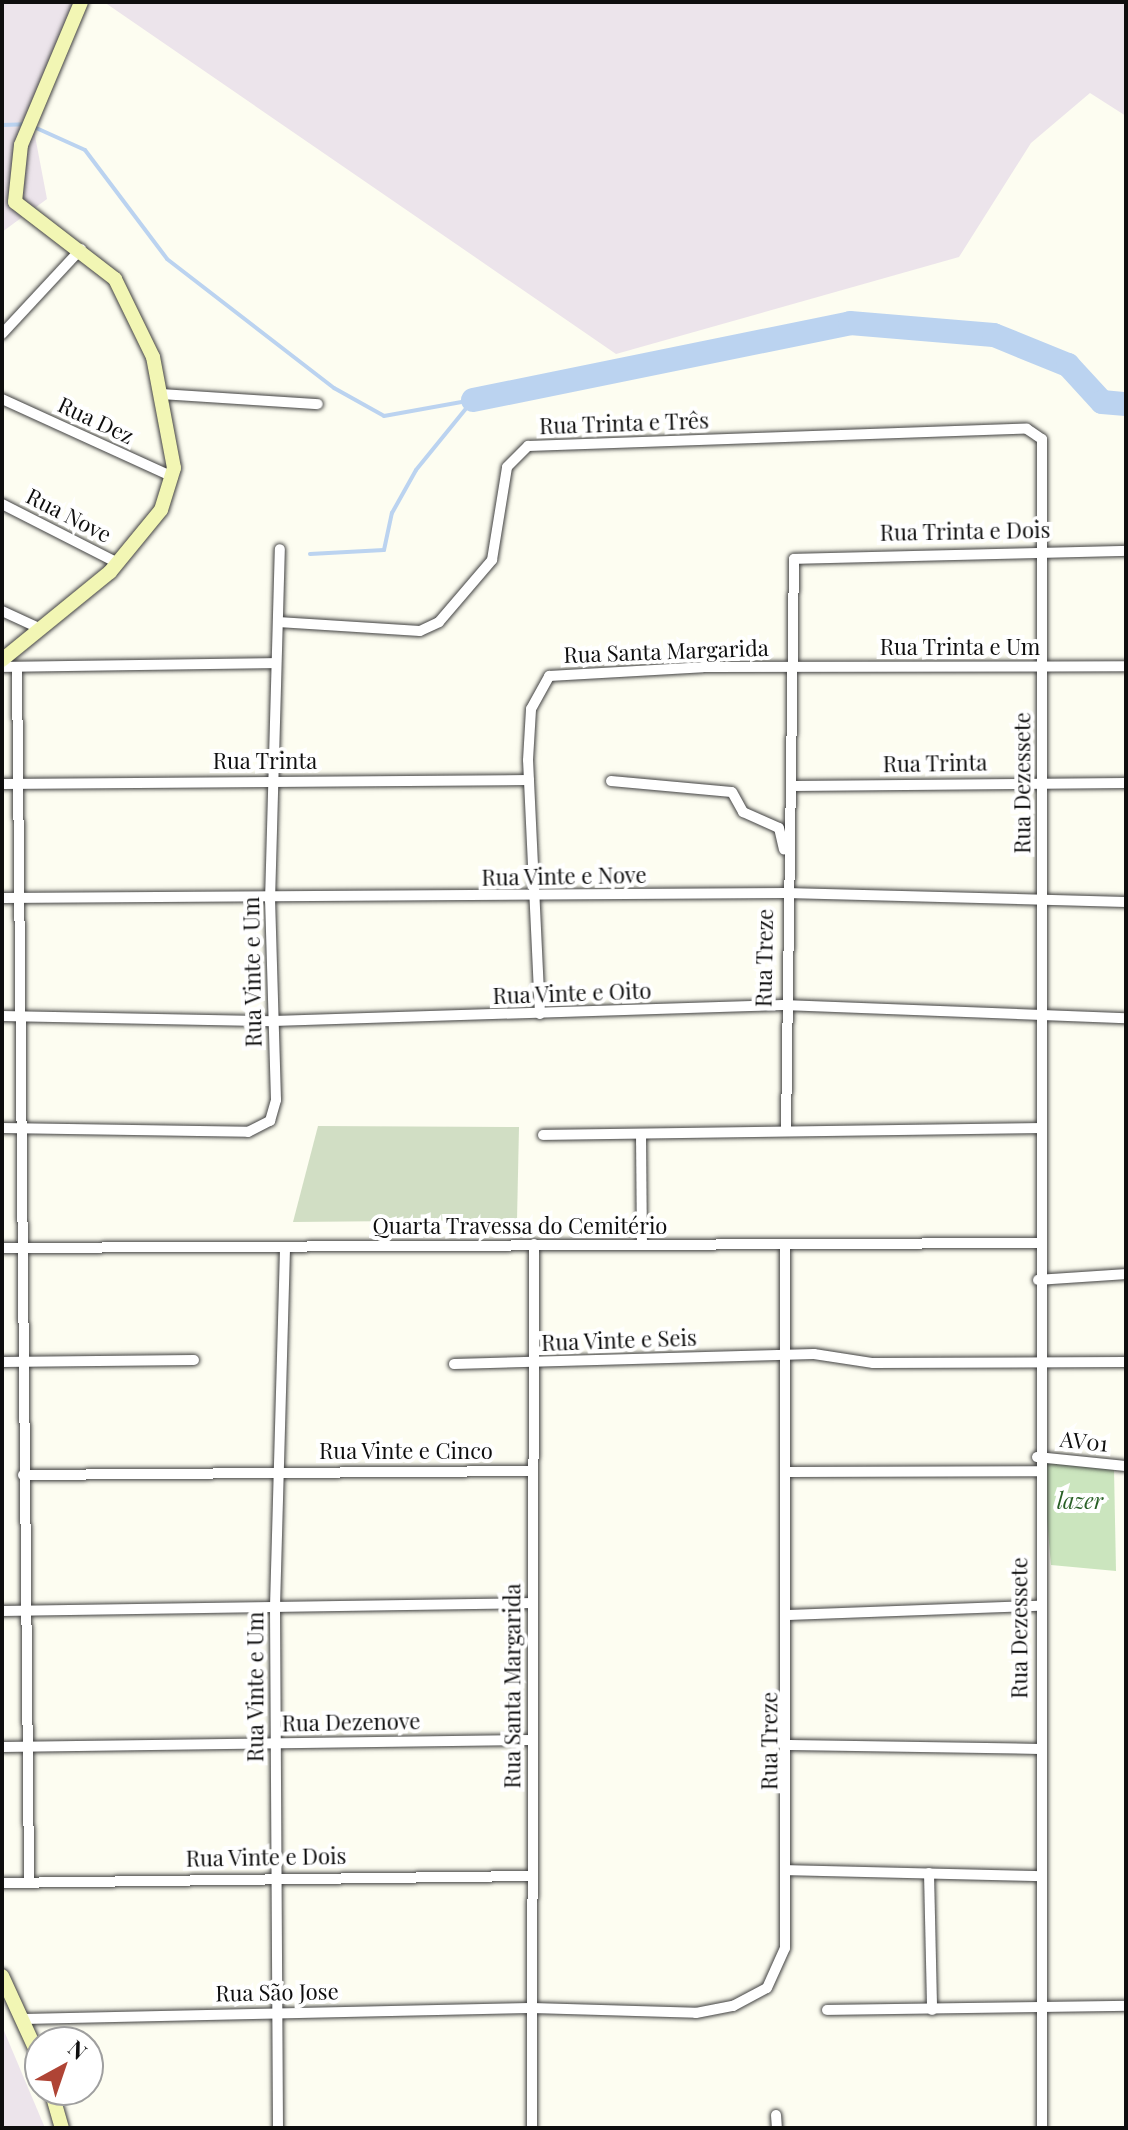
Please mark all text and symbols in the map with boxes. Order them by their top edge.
street label: Rua Dez [54,391,138,449]
street label: Rua Trinta e Três [538,407,710,439]
street label: Rua Nove [22,482,116,548]
street label: Rua Trinta e Dois [879,516,1051,546]
street label: Rua Santa Margarida [563,634,769,668]
street label: Rua Trinta e Um [879,634,1041,660]
street label: Rua Dezessete [1009,712,1035,854]
street label: Rua Trinta [212,748,318,774]
street label: Rua Trinta [882,749,988,777]
street label: Rua Vinte e Nove [481,861,647,891]
street label: Rua Vinte e Um [237,896,267,1048]
street label: Rua Treze [750,908,778,1008]
street label: Rua Vinte e Oito [492,977,652,1009]
street label: Quarta Travessa do Cemitério [372,1213,668,1239]
street label: Rua Vinte e Seis [540,1324,698,1356]
street label: AV01 [1059,1425,1109,1457]
street label: Rua Vinte e Cinco [319,1438,493,1464]
park label: lazer [1057,1488,1103,1514]
street label: Rua Dezessete [1006,1557,1032,1699]
street label: Rua Santa Margarida [499,1583,525,1789]
street label: Rua Vinte e Um [242,1611,268,1763]
street label: Rua Treze [756,1691,782,1791]
street label: Rua Dezenove [281,1708,421,1736]
street label: Rua Vinte e Dois [185,1842,347,1872]
street label: Rua São Jose [215,1978,339,2006]
north arrow [24,2026,104,2106]
text: N [62,2033,94,2066]

